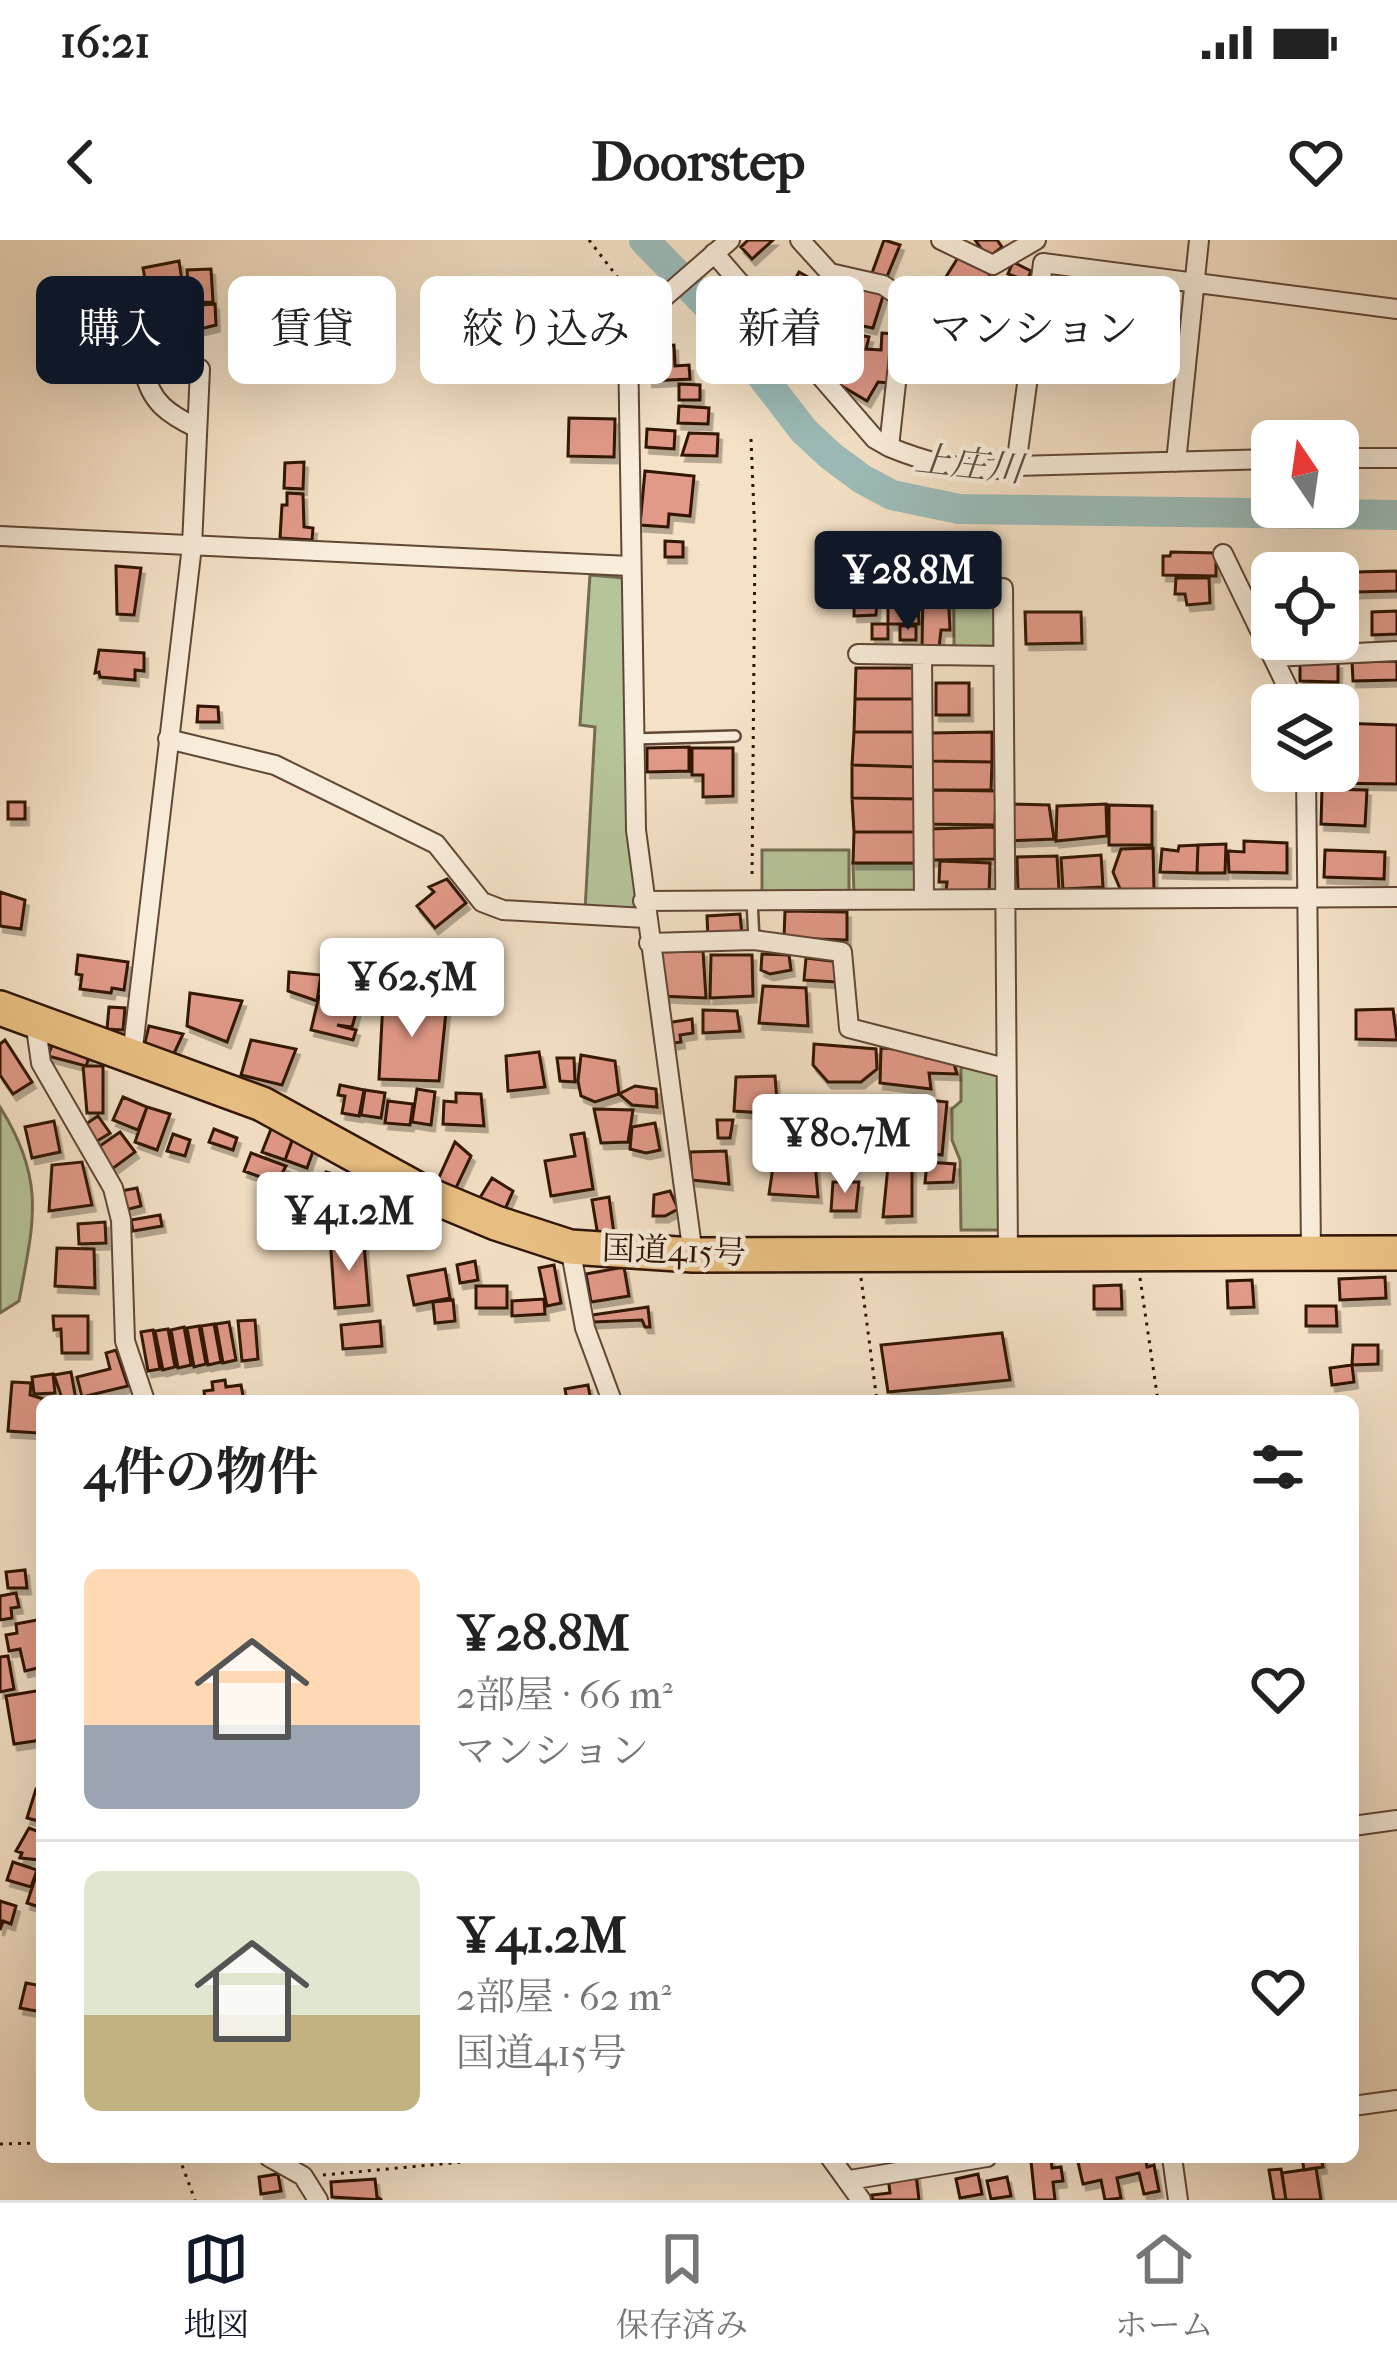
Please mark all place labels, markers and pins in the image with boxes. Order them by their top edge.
pin: ¥28.8M [810,531,1006,633]
pin: ¥62.5M [314,938,510,1040]
pin: ¥80.7M [747,1094,943,1196]
pin: ¥41.2M [251,1172,447,1274]

